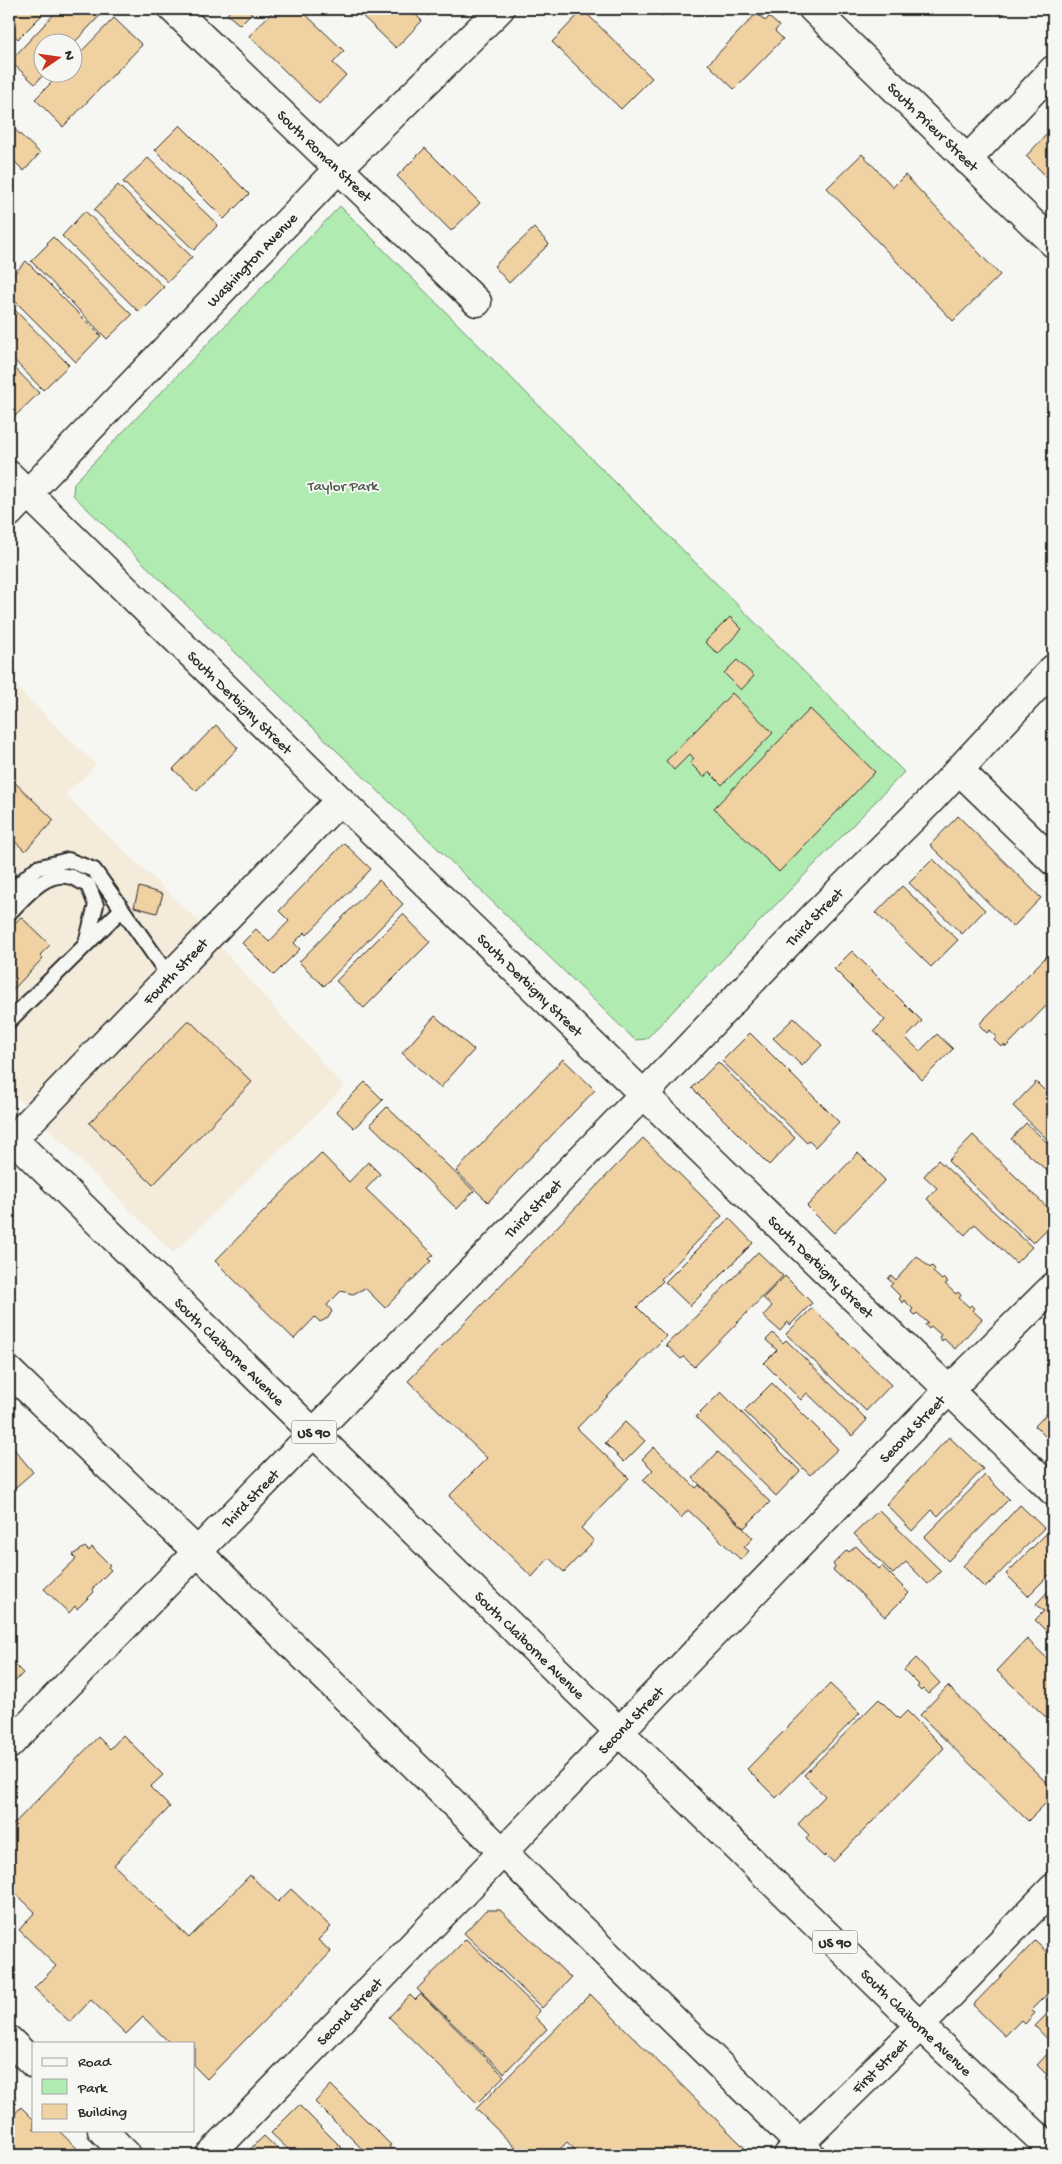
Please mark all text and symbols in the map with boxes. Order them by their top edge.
north arrow [32,32,82,82]
text: N [59,49,78,62]
street label: South Prieur Street [883,79,983,177]
street label: South Roman Street [272,107,376,208]
street label: Washington Avenue [204,210,302,312]
park label: Taylor Park [307,478,379,496]
street label: South Derbigny Street [182,648,296,760]
street label: Third Street [782,884,849,952]
street label: South Derbigny Street [472,931,587,1043]
street label: Fourth Street [140,934,214,1010]
street label: Third Street [501,1175,568,1243]
street label: South Derbigny Street [763,1213,878,1324]
street label: South Claiborne Avenue [170,1295,288,1411]
street label: Second Street [876,1391,951,1468]
road number: US 90 [292,1420,336,1444]
street label: Third Street [218,1465,285,1533]
street label: South Claiborne Avenue [470,1588,588,1704]
street label: Second Street [595,1682,670,1759]
road number: US 90 [812,1930,858,1954]
street label: South Claiborne Avenue [856,1966,975,2081]
street label: Second Street [314,1974,388,2050]
street label: First Street [848,2034,914,2099]
legend [32,2042,195,2132]
text: Road [78,2054,112,2072]
text: Park [77,2080,108,2098]
text: Building [77,2104,127,2122]

